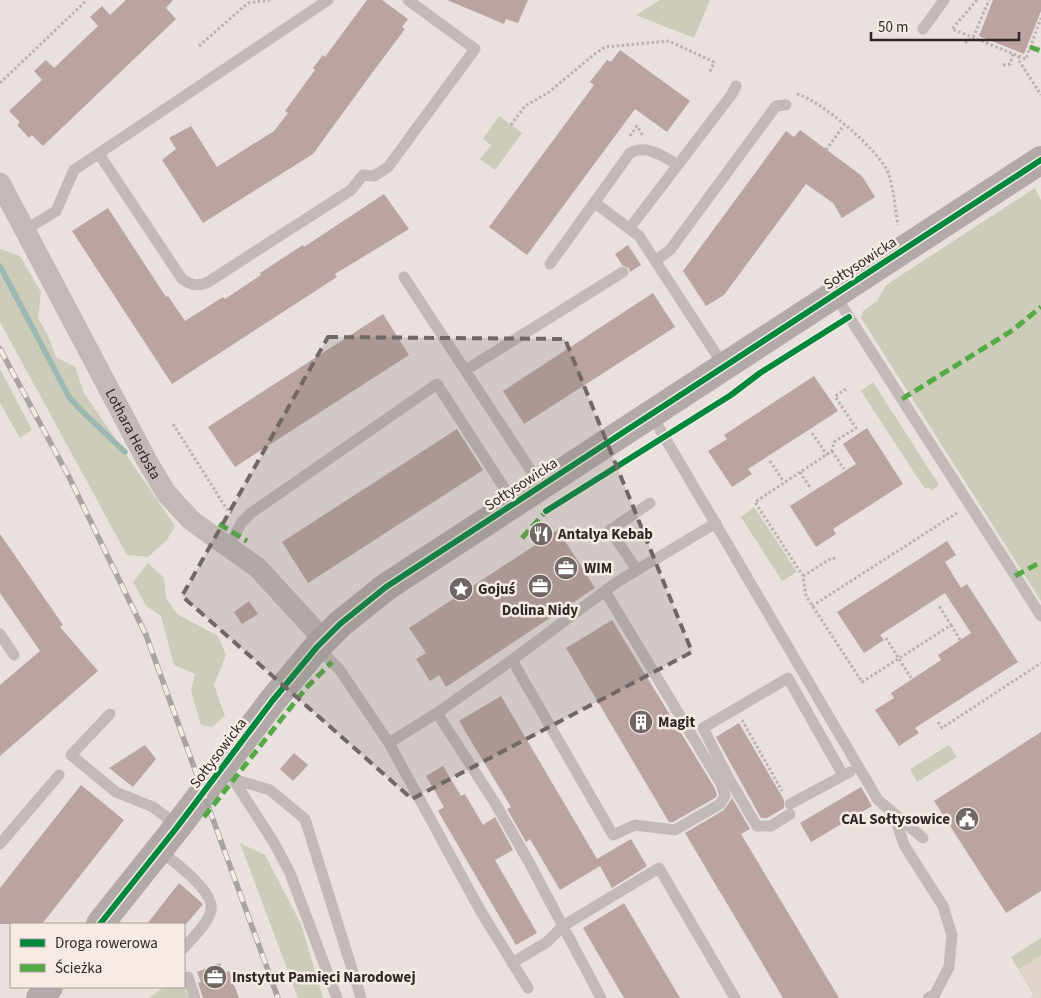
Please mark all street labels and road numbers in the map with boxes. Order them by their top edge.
street label: Sołtysowicka [820,232,901,295]
street label: Lothara Herbsta [100,385,166,484]
street label: Sołtysowicka [481,453,562,516]
street label: Sołtysowicka [185,714,252,793]

